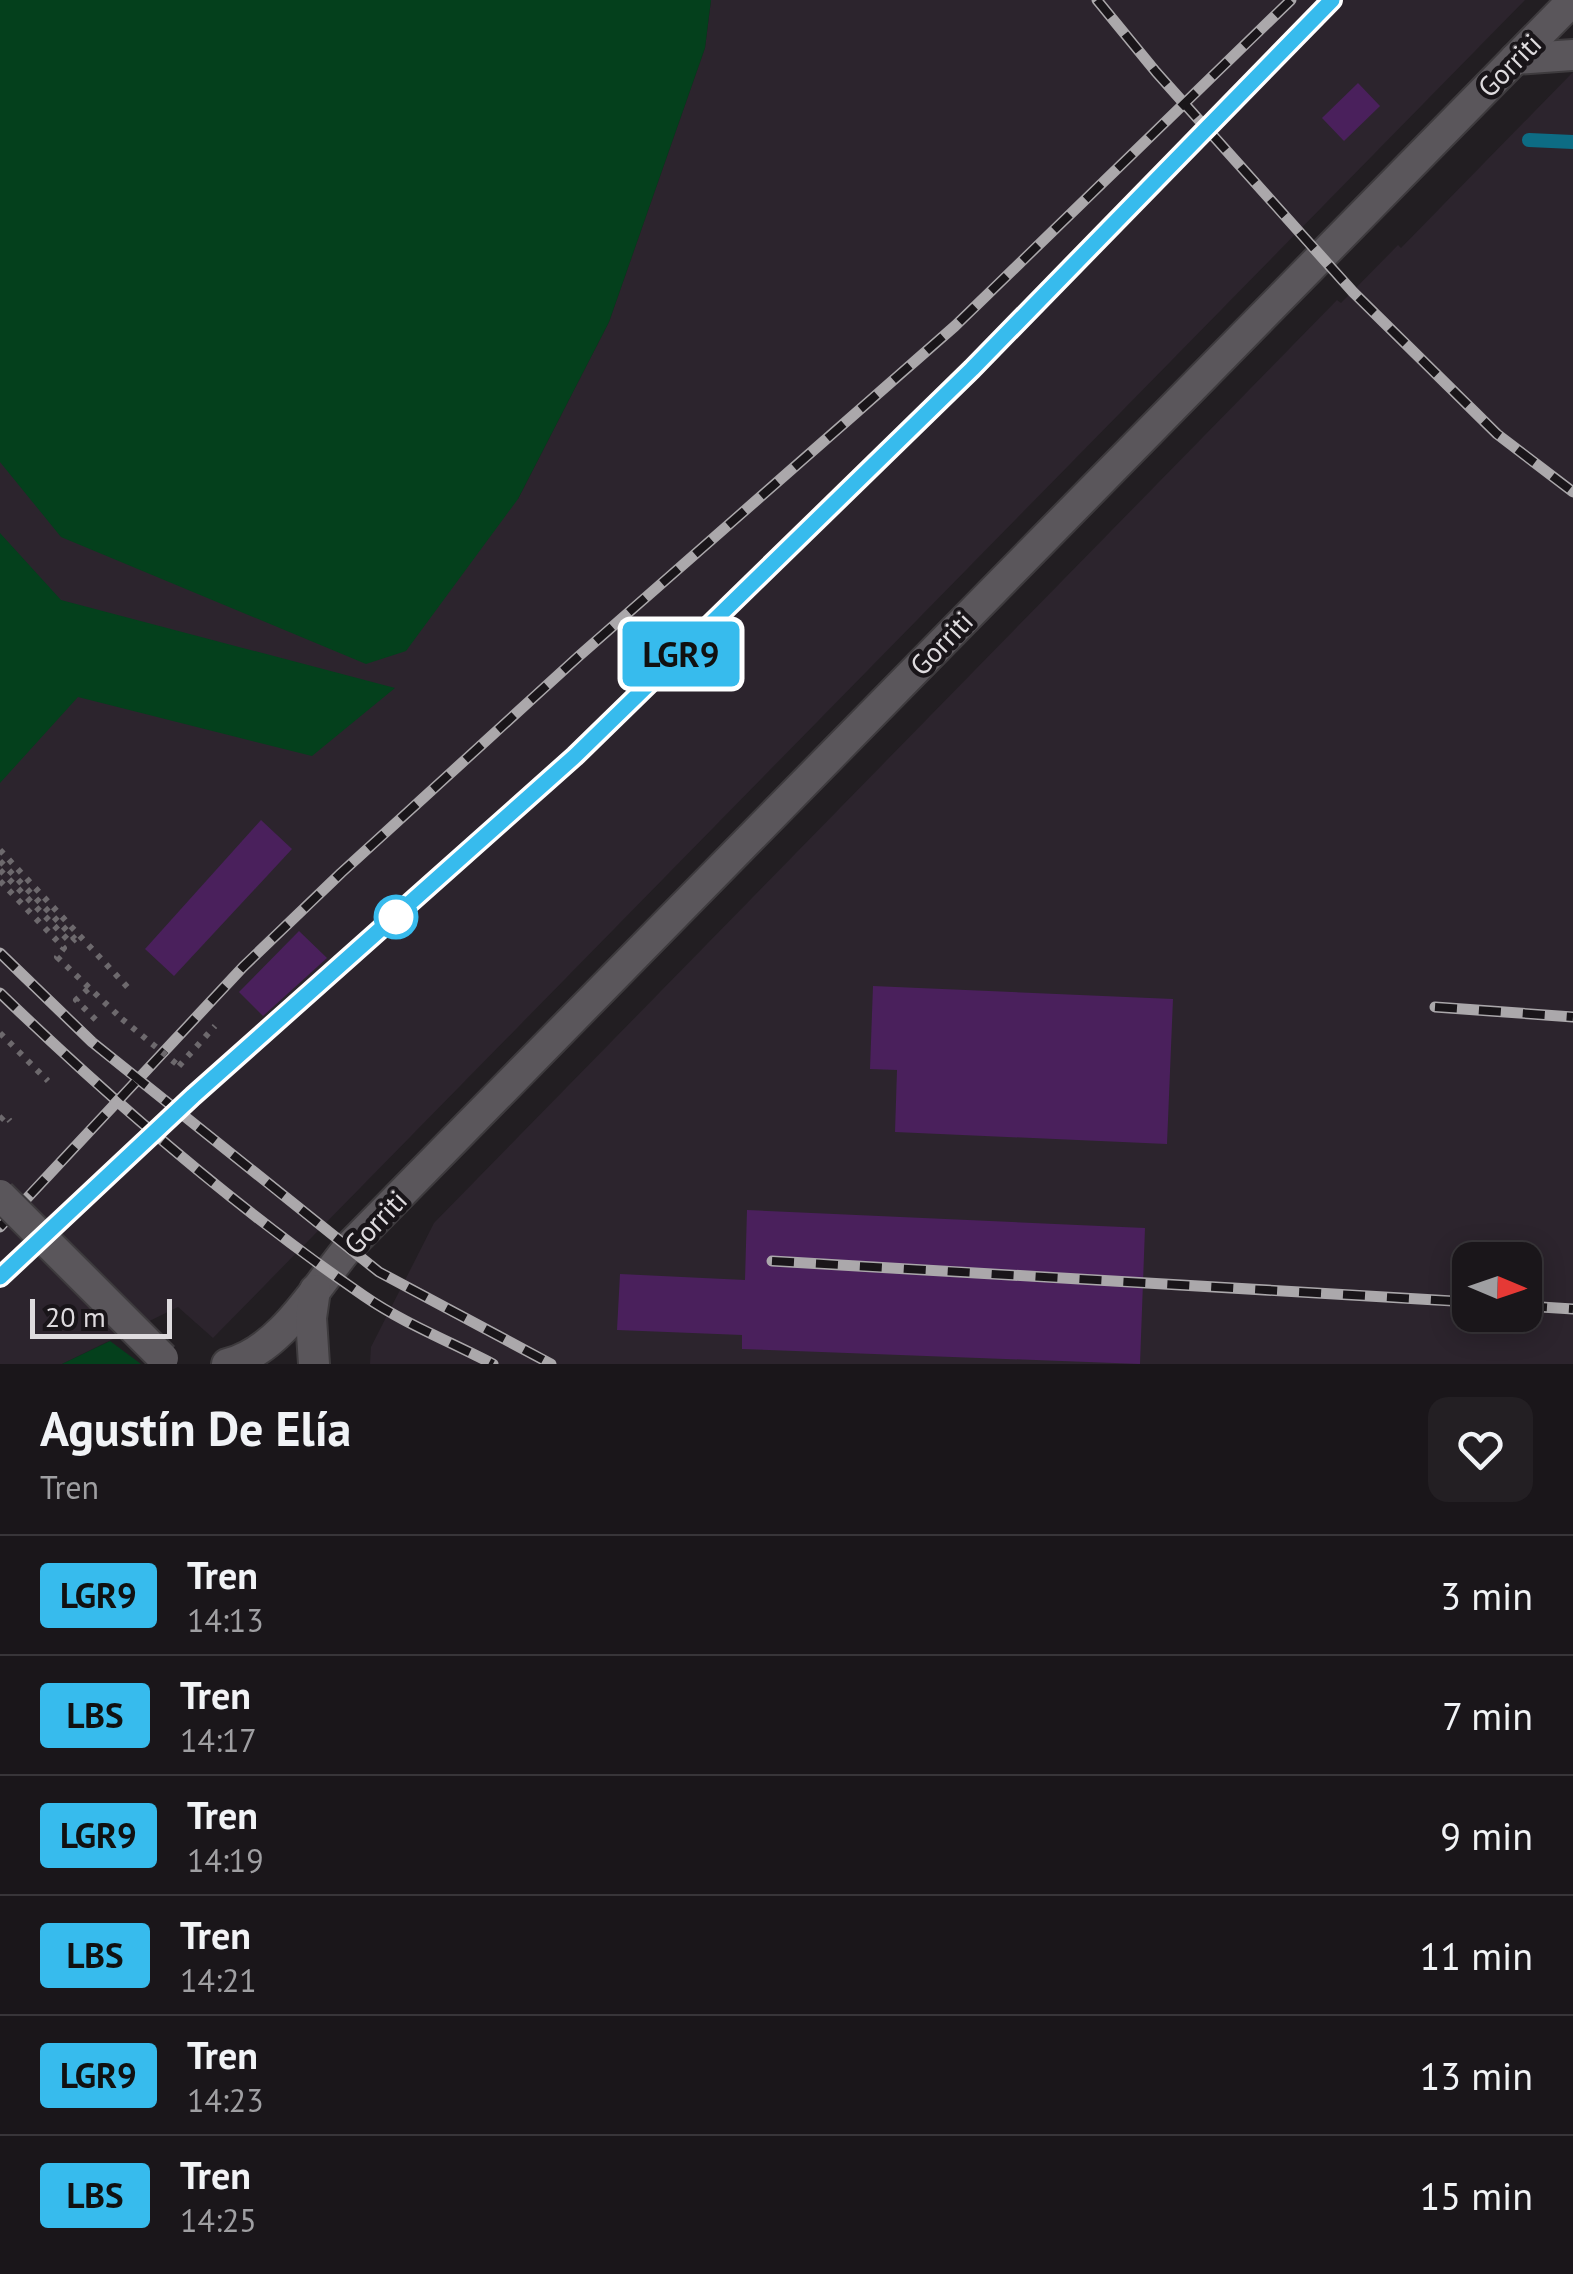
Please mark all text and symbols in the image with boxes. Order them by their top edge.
street label: Gorriti [1469,25,1549,105]
street label: Gorriti [901,603,981,683]
line badge: LGR9 [611,622,751,686]
text: LGR9 [643,631,719,677]
unlabelled marker [375,896,417,938]
street label: Gorriti [335,1182,415,1262]
north arrow [1452,1242,1542,1332]
map controls [1452,1242,1542,1332]
scale bar [30,1294,172,1338]
text: 20 m [45,1298,106,1335]
text: Agustín De Elía [40,1397,351,1459]
button: heart [1428,1397,1533,1502]
text: Tren [40,1466,99,1508]
text: Tren [187,1550,258,1599]
text: 3 min [1440,1571,1533,1620]
text: LGR9 [60,1572,137,1618]
text: 14:13 [187,1599,264,1641]
text: Tren [180,1670,251,1719]
text: 7 min [1442,1691,1533,1740]
text: LBS [66,1692,124,1738]
text: 14:17 [180,1719,257,1761]
text: Tren [187,1790,258,1839]
text: 9 min [1440,1811,1533,1860]
text: LGR9 [60,1812,137,1858]
text: 14:19 [187,1839,264,1881]
text: Tren [180,1910,251,1959]
text: 11 min [1420,1931,1533,1980]
text: LBS [66,1932,124,1978]
text: 14:21 [180,1959,257,2001]
text: Tren [187,2030,258,2079]
text: 13 min [1420,2051,1533,2100]
text: LGR9 [60,2052,137,2098]
text: 14:23 [187,2079,264,2121]
text: Tren [180,2150,251,2199]
text: 15 min [1420,2171,1533,2220]
text: LBS [66,2172,124,2218]
text: 14:25 [180,2199,257,2241]

